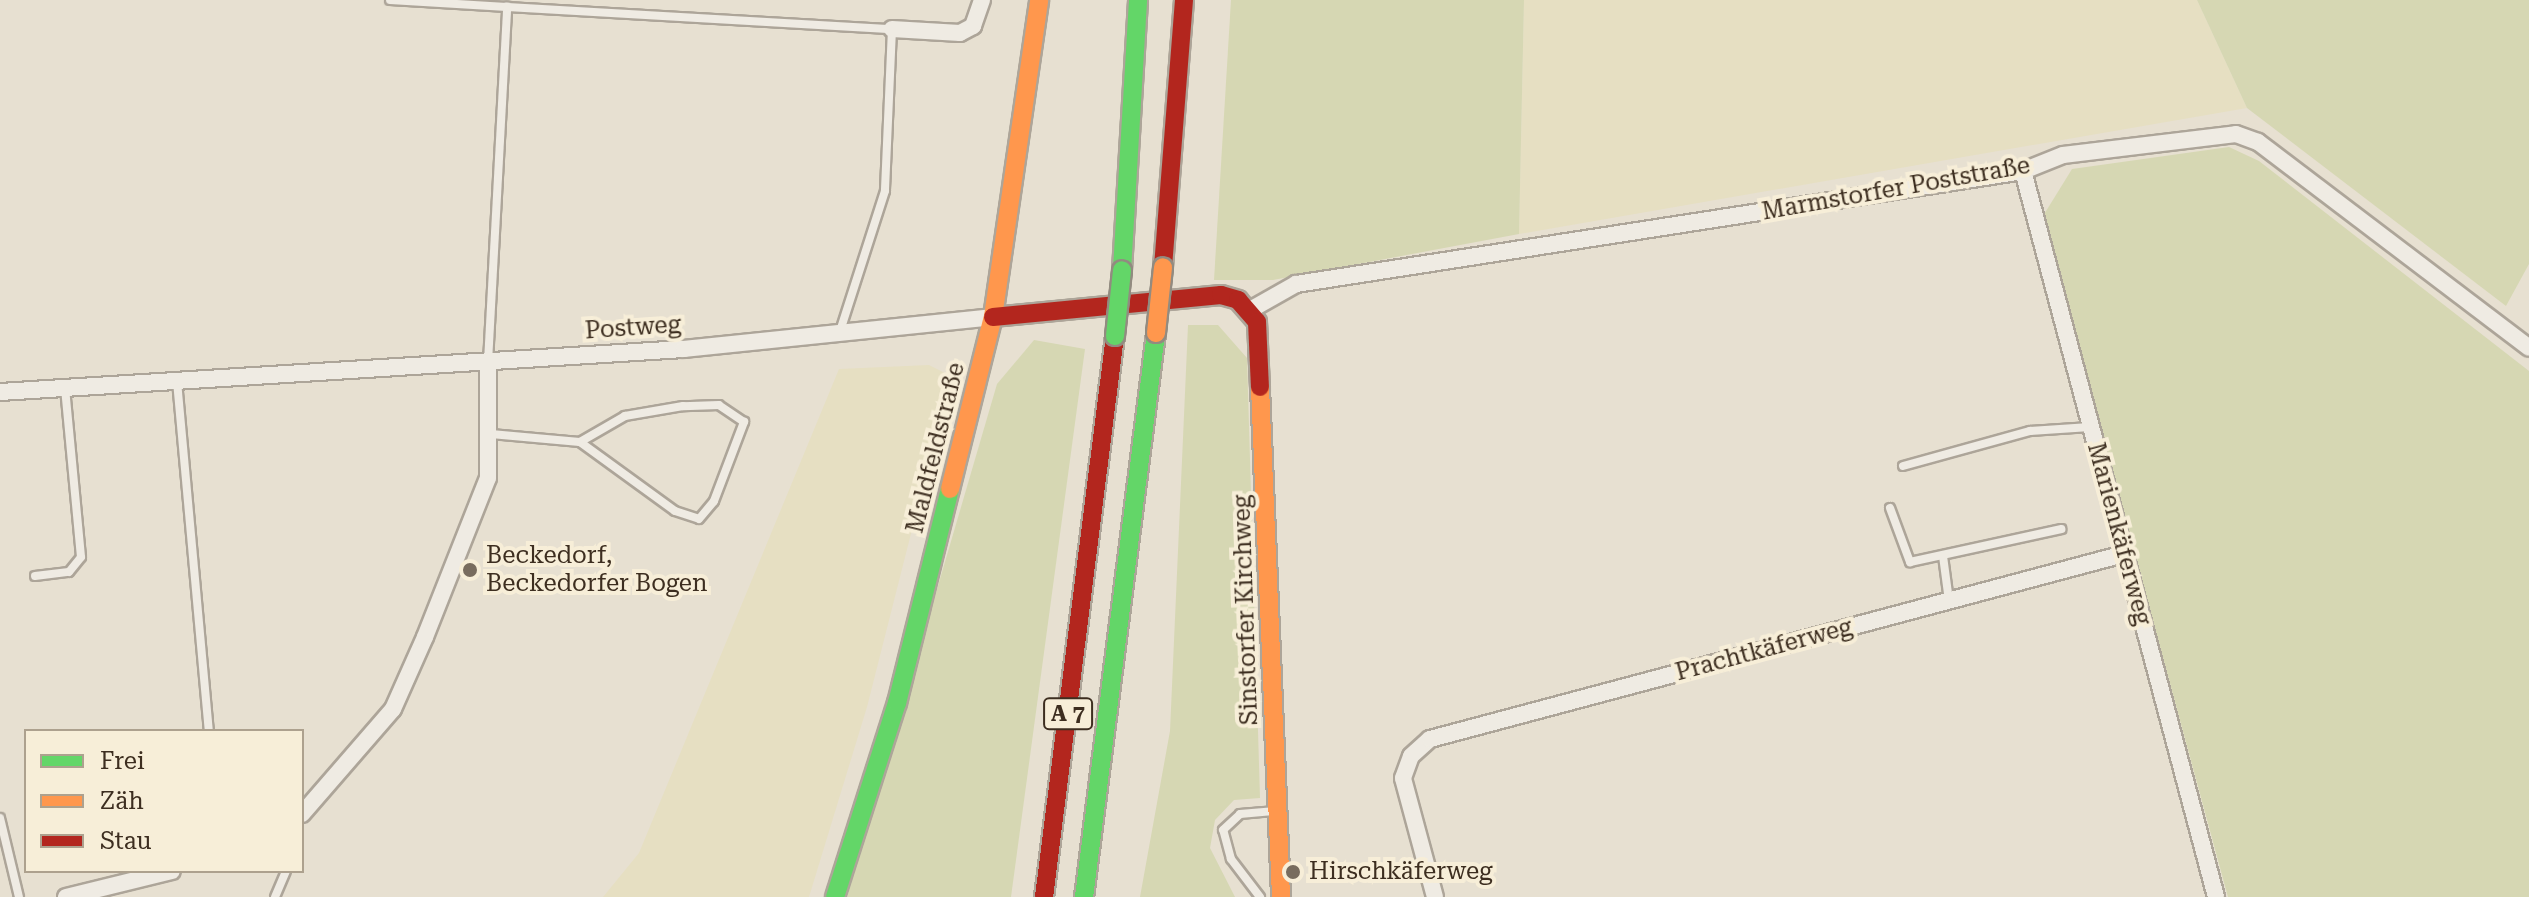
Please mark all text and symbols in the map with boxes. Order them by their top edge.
street label: Marmstorfer Poststraße [1760,151,2032,227]
street label: Postweg [584,310,682,346]
street label: Maldfeldstraße [901,360,971,536]
street label: Marienkäferweg [2081,440,2157,628]
street label: Sinstorfer Kirchweg [1228,494,1264,726]
place label: Beckedorf, Beckedorfer Bogen [486,542,708,598]
marker: Beckedorf, Beckedorfer Bogen [461,561,479,579]
street label: Prachtkäferweg [1672,613,1856,687]
road number: A 7 [1042,696,1094,732]
legend [24,729,304,873]
text: Frei [100,747,145,775]
text: Zäh [100,787,144,815]
text: Stau [100,827,152,855]
place label: Hirschkäferweg [1309,858,1493,886]
marker: Hirschkäferweg [1284,863,1302,881]

